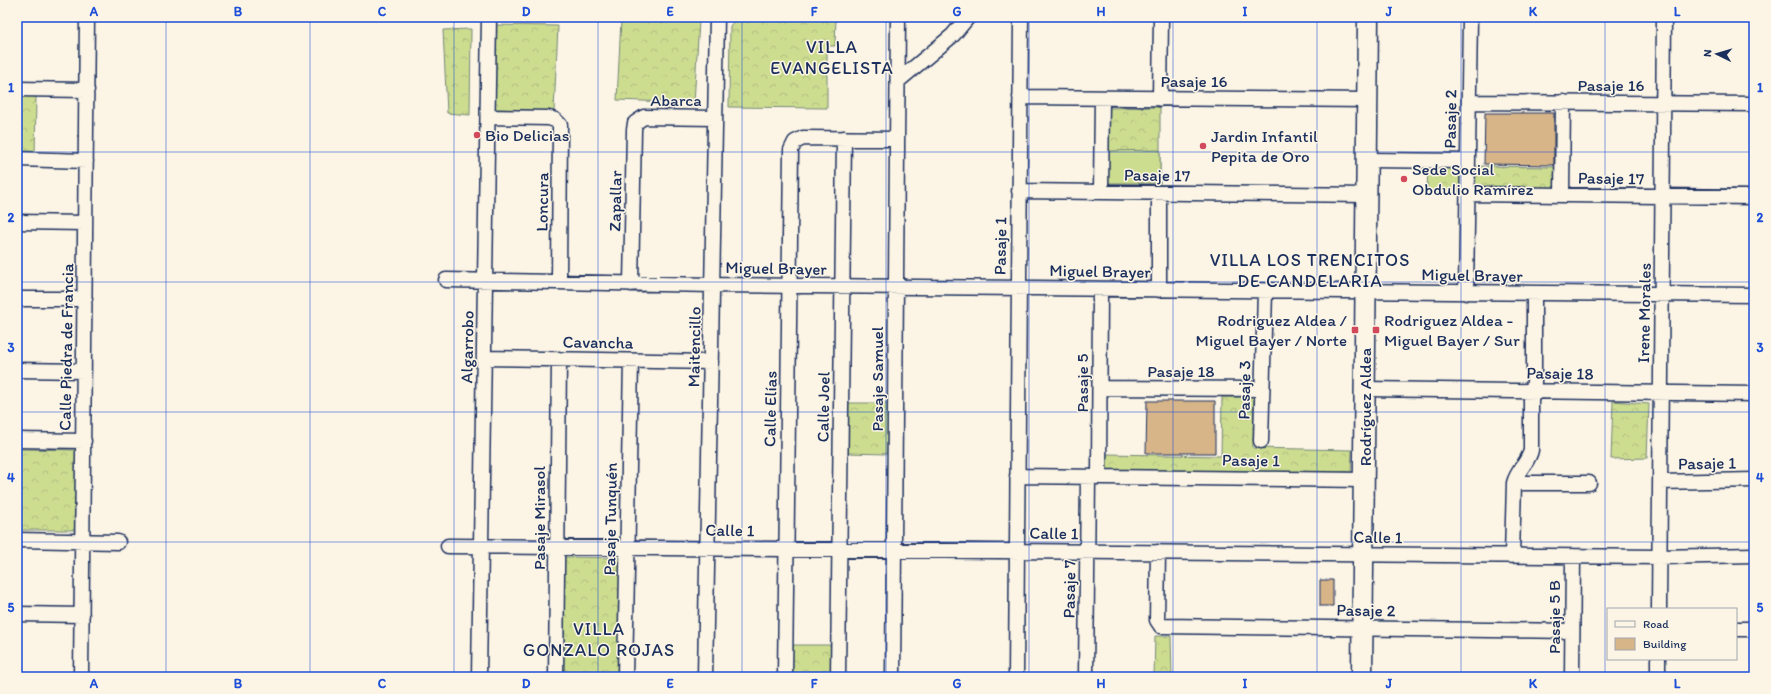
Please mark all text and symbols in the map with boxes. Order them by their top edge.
text: A [89,4,99,19]
text: B [234,4,243,19]
text: C [378,4,387,19]
text: D [522,4,531,19]
text: E [666,4,674,19]
text: F [811,4,818,19]
text: G [953,4,962,19]
text: H [1097,4,1106,19]
text: I [1243,4,1248,19]
text: J [1385,4,1393,19]
text: K [1529,4,1538,19]
text: L [1674,4,1681,19]
north arrow [1697,34,1737,74]
district label: VILLA EVANGELISTA [770,36,894,79]
text: N [1701,49,1714,57]
street label: Pasaje 16 [1160,71,1228,91]
street label: Pasaje 16 [1577,75,1645,95]
text: 1 [8,80,14,95]
text: 1 [1757,80,1763,95]
street label: Pasaje 2 [1439,89,1461,149]
street label: Abarca [650,90,702,110]
place label: Bio Delicias [485,125,569,145]
place label: Jardin Infantil Pepita de Oro [1211,126,1318,166]
marker: Bio Delicias [472,130,482,140]
marker: Jardin Infantil Pepita de Oro [1198,141,1208,151]
place label: Sede Social Obdulio Ramírez [1412,159,1534,199]
street label: Pasaje 17 [1124,164,1191,186]
street label: Pasaje 17 [1578,167,1645,189]
street label: Zapallar [604,170,626,232]
street label: Loncura [531,172,553,232]
marker: Sede Social Obdulio Ramírez [1399,174,1409,184]
text: 2 [8,210,15,225]
text: 2 [1757,210,1764,225]
street label: Pasaje 1 [989,217,1011,275]
district label: VILLA LOS TRENCITOS DE CANDELARIA [1210,249,1410,292]
street label: Miguel Brayer [725,257,827,279]
street label: Miguel Brayer [1049,260,1151,282]
street label: Calle Piedra de Francia [55,263,77,431]
street label: Irene Morales [1633,263,1655,363]
street label: Miguel Brayer [1421,264,1523,286]
street label: Maitencillo [683,306,705,388]
street label: Algarrobo [456,310,478,384]
place label: Rodriguez Aldea / Miguel Bayer / Norte [1196,310,1347,350]
place label: Rodriguez Aldea - Miguel Bayer / Sur [1384,310,1520,350]
marker: Rodriguez Aldea / Miguel Bayer / Norte [1350,325,1360,335]
marker: Rodriguez Aldea - Miguel Bayer / Sur [1371,325,1381,335]
street label: Pasaje Samuel [867,326,887,432]
street label: Cavancha [562,331,634,353]
text: 3 [7,340,15,355]
text: 3 [1756,340,1764,355]
street label: Rodríguez Aldea [1355,348,1375,466]
street label: Pasaje 5 [1072,353,1092,413]
street label: Pasaje 3 [1233,360,1255,420]
street label: Pasaje 18 [1147,361,1215,381]
street label: Pasaje 18 [1526,362,1594,384]
street label: Calle Elías [759,371,781,447]
street label: Calle Joel [812,371,834,443]
street label: Pasaje 1 [1222,449,1280,471]
street label: Pasaje 1 [1678,452,1736,474]
street label: Pasaje Tunquén [599,462,621,576]
street label: Pasaje Mirasol [529,466,549,570]
text: 4 [7,470,15,485]
text: 4 [1756,470,1764,485]
street label: Calle 1 [705,520,755,540]
street label: Calle 1 [1029,523,1079,543]
street label: Calle 1 [1353,527,1403,547]
street label: Pasaje 7 [1058,559,1080,618]
street label: Pasaje 5 B [1544,580,1564,654]
street label: Pasaje 2 [1336,599,1396,621]
text: 5 [8,600,15,615]
text: 5 [1757,600,1764,615]
legend [1607,608,1737,660]
text: Road [1643,617,1669,631]
district label: VILLA GONZALO ROJAS [523,618,675,661]
text: Building [1643,637,1687,651]
text: A [89,676,99,691]
text: B [234,676,243,691]
text: C [378,676,387,691]
text: D [522,676,531,691]
text: E [666,676,674,691]
text: F [811,676,818,691]
text: G [953,676,962,691]
text: H [1097,676,1106,691]
text: I [1243,676,1248,691]
text: J [1385,676,1393,691]
text: K [1529,676,1538,691]
text: L [1674,676,1681,691]

